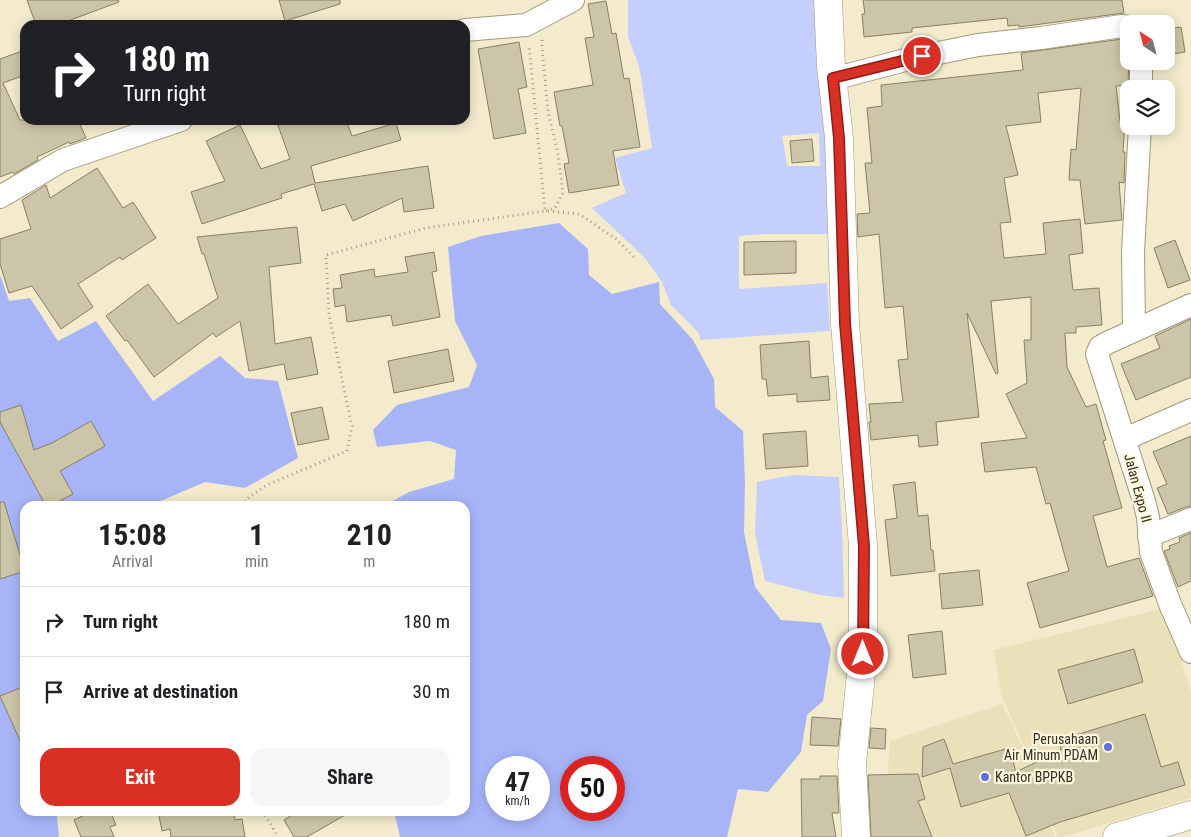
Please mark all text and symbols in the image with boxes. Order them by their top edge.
north arrow [1120,15,1175,70]
map controls [1120,15,1175,135]
pin [901,35,943,77]
text: 180 m [123,39,210,80]
icon: right [40,40,105,105]
icon: arrive [908,42,936,70]
button: layers [1120,80,1175,135]
text: Turn right [123,81,206,106]
street label: Jalan Expo II [1121,452,1155,524]
text: 15:08 [98,517,167,552]
text: 1 [249,517,264,552]
text: 210 [346,517,392,552]
text: Arrival [112,552,153,571]
text: min [245,552,268,571]
text: m [363,552,375,571]
icon: right [40,608,68,636]
text: Turn right [83,610,158,633]
text: 180 m [403,610,450,633]
position arrow [836,627,888,679]
icon: arrive [40,678,68,706]
text: Arrive at destination [83,680,238,703]
text: 30 m [413,680,450,703]
place label: Perusahaan Air Minum PDAM [1004,731,1098,763]
marker: Perusahaan Air Minum PDAM [1102,741,1114,753]
button: Exit [40,748,240,806]
button: Share [250,748,450,806]
speed limit sign: 50 [560,756,625,821]
text: 47 [505,768,530,797]
place label: Kantor BPPKB [995,769,1073,785]
marker: Kantor BPPKB [979,771,991,783]
text: km/h [505,794,530,808]

